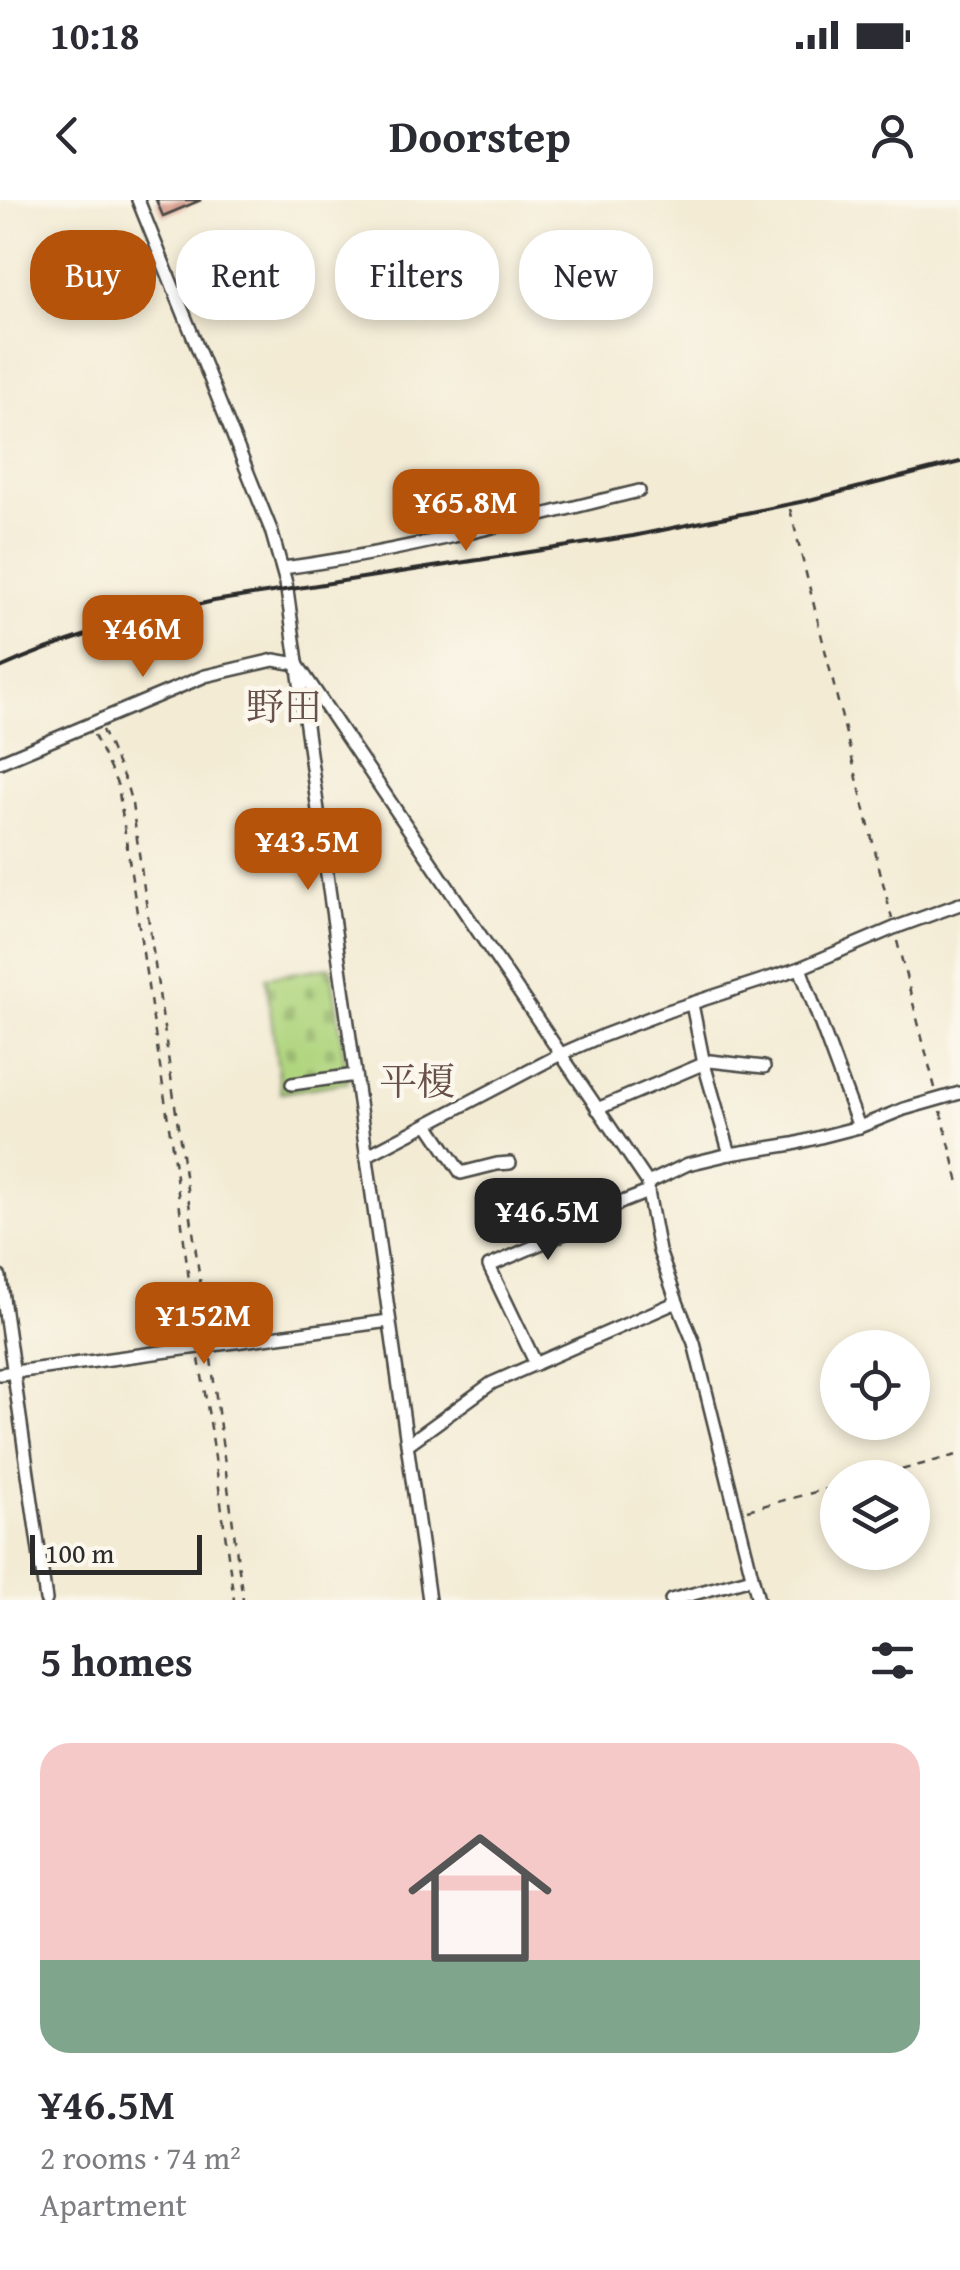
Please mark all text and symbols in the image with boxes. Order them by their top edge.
text: 10:18 [50,7,140,63]
text: Doorstep [389,103,571,168]
icon: back [40,108,95,163]
icon: person [865,108,920,163]
chip: Buy [30,230,156,320]
chip: Rent [176,230,315,320]
chip: Filters [335,230,499,320]
chip: New [519,230,653,320]
pin: ¥65.8M [385,469,547,554]
text: ¥65.8M [415,478,517,525]
pin: ¥46M [84,595,202,680]
text: ¥46M [104,604,182,651]
district label: 野田 [246,678,322,734]
pin: ¥43.5M [227,808,389,893]
text: ¥43.5M [257,817,359,864]
district label: 平榎 [379,1053,455,1109]
pin: ¥46.5M [467,1178,629,1263]
text: ¥46.5M [497,1187,599,1234]
pin: ¥152M [134,1282,274,1367]
text: ¥152M [157,1291,251,1338]
map controls [820,1330,930,1570]
button: locate [820,1330,930,1440]
button: layers [820,1460,930,1570]
scale bar [30,1530,202,1574]
text: 100 m [45,1532,114,1573]
text: 5 homes [40,1630,193,1691]
icon: filters [865,1633,920,1688]
icon: home [390,1808,570,1988]
text: ¥46.5M [40,2073,175,2134]
text: 2 rooms · 74 m² [40,2134,241,2181]
text: Apartment [40,2181,187,2228]

